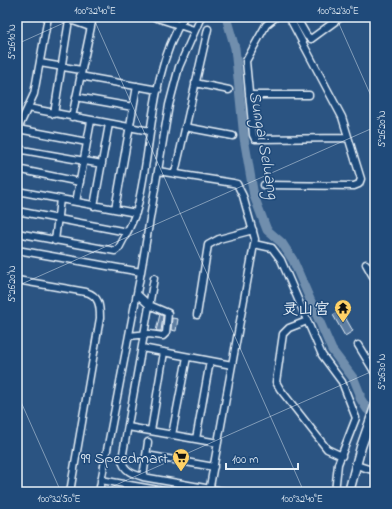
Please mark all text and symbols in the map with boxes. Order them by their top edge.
text: 100°32'40"E [74,4,116,19]
text: 100°32'30"E [317,4,359,19]
text: 5°26'10"N [5,24,20,60]
water label: Sungai Seluang [241,89,285,202]
text: 5°26'20"N [375,110,390,148]
text: 5°26'20"N [5,265,20,303]
place label: 灵山宫 [282,298,330,322]
temple icon: 灵山宫 [333,298,353,323]
text: 5°26'30"N [375,354,390,390]
scale bar [226,445,298,471]
place label: 99 Speedmart [81,447,169,471]
supermarket icon: 99 Speedmart [171,447,191,472]
text: 100 m [232,451,259,469]
text: 100°32'50"E [37,492,81,507]
text: 100°32'40"E [281,492,323,507]

